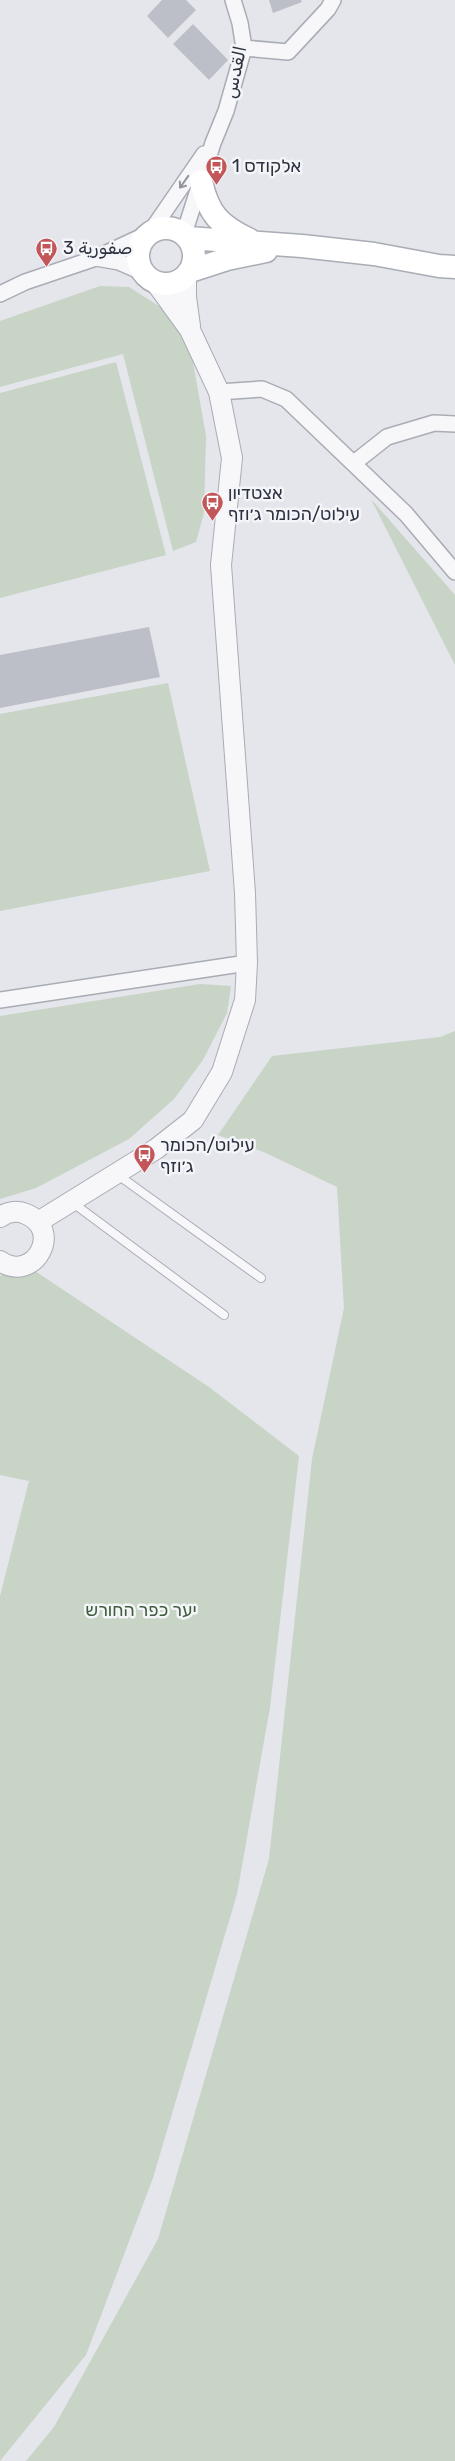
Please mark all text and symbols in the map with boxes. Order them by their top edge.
street label: القدس [219,44,251,100]
bus stop icon: אלקודס 1 [204,154,228,185]
place label: אלקודס 1 [232,155,301,177]
one-way arrow [179,175,189,189]
bus stop icon: صفورية 3 [35,236,59,267]
place label: صفورية 3 [63,237,132,259]
place label: אצטדיון עילוט/הכומר ג׳וזף [228,482,360,525]
bus stop icon: אצטדיון עילוט/הכומר ג׳וזף [200,491,224,522]
place label: עילוט/הכומר ג׳וזף [160,1134,255,1177]
bus stop icon: עילוט/הכומר ג׳וזף [132,1143,156,1174]
park label: יער כפר החורש [85,1599,197,1621]

